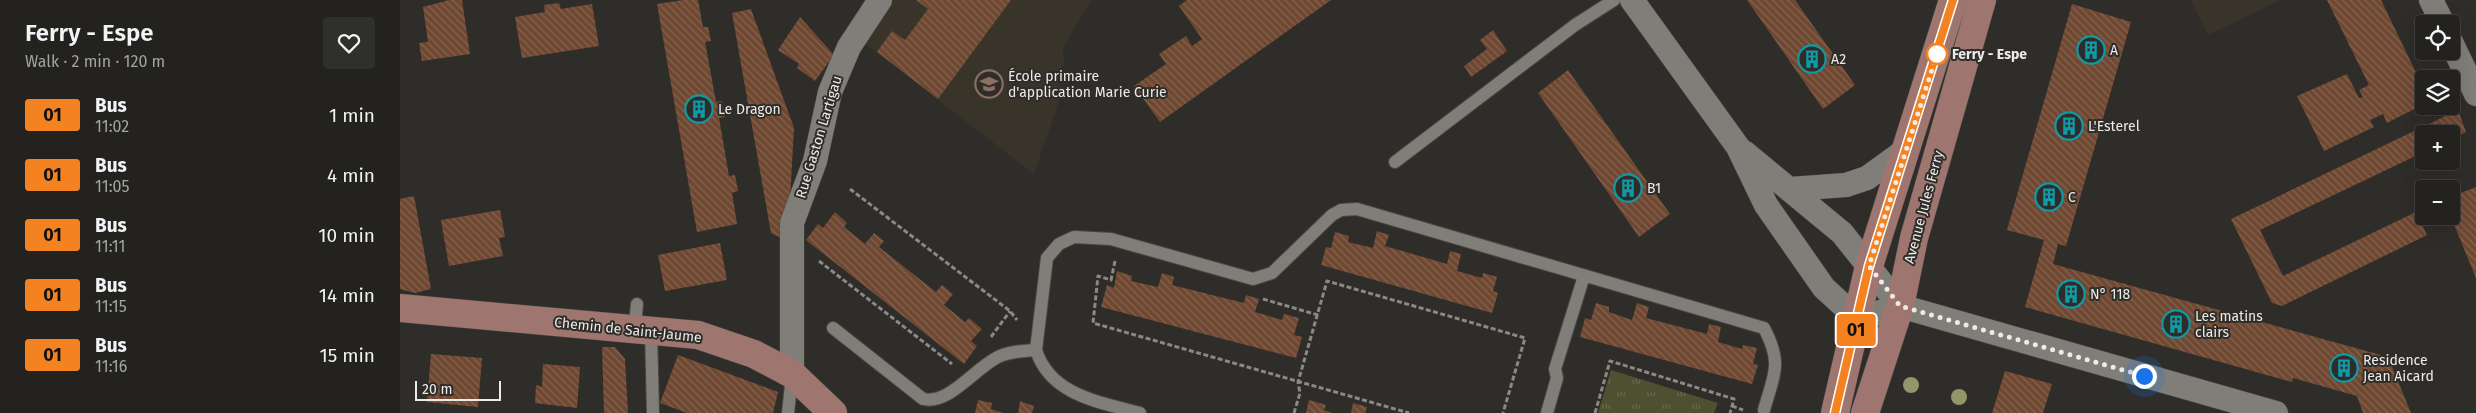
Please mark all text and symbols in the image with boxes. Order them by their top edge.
map controls [2415,15,2460,225]
button: locate [2415,15,2460,60]
button: heart [323,17,375,69]
text: Ferry - Espe [25,19,153,47]
building icon: A [2076,35,2106,65]
place label: A [2110,42,2118,59]
marker: Ferry - Espe [1926,43,1948,65]
building icon: A2 [1797,44,1827,74]
place label: Ferry - Espe [1952,46,2027,63]
place label: A2 [1831,51,1846,68]
text: Walk · 2 min · 120 m [25,52,165,71]
place label: École primaire d'application Marie Curie [1008,67,1167,101]
school or university icon: École primaire d'application Marie Curie [974,69,1004,99]
button: layers [2415,70,2460,115]
street label: Rue Gaston Lartigau [792,74,846,200]
text: Bus [95,94,127,117]
building icon: Le Dragon [684,94,714,124]
place label: Le Dragon [718,101,781,118]
text: 01 [43,104,62,126]
text: 1 min [329,104,375,127]
building icon: L'Esterel [2054,111,2084,141]
text: 11:02 [95,117,129,136]
place label: L'Esterel [2088,118,2140,135]
button: + [2415,125,2460,170]
street label: Avenue Jules Ferry [1901,149,1947,265]
text: Bus [95,154,127,177]
text: 01 [43,164,62,186]
text: 4 min [327,164,375,187]
building icon: B1 [1613,173,1643,203]
text: 11:05 [95,177,129,196]
place label: B1 [1647,180,1661,197]
button: − [2415,180,2460,225]
building icon: C [2034,182,2064,212]
place label: C [2068,189,2076,206]
text: Bus [95,214,127,237]
text: 01 [43,224,62,246]
text: 10 min [318,224,375,247]
text: 11:11 [95,237,125,256]
text: Bus [95,274,127,297]
building icon: N° 118 [2056,279,2086,309]
text: 01 [43,284,62,306]
text: 14 min [319,284,375,307]
place label: N° 118 [2090,286,2131,303]
text: 11:15 [95,297,127,316]
place label: Les matins clairs [2195,308,2263,341]
building icon: Les matins clairs [2161,309,2191,339]
street label: Chemin de Saint-Jaume [553,314,703,346]
line badge: 01 [1834,314,1878,346]
text: 01 [1847,319,1865,341]
text: Bus [95,334,127,357]
text: 01 [43,344,62,366]
text: 15 min [319,344,375,367]
place label: Residence Jean Aicard [2363,352,2434,385]
building icon: Residence Jean Aicard [2329,353,2359,383]
text: 11:16 [95,357,127,376]
your location [2132,364,2157,389]
scale bar [415,378,501,401]
text: 20 m [422,381,452,398]

